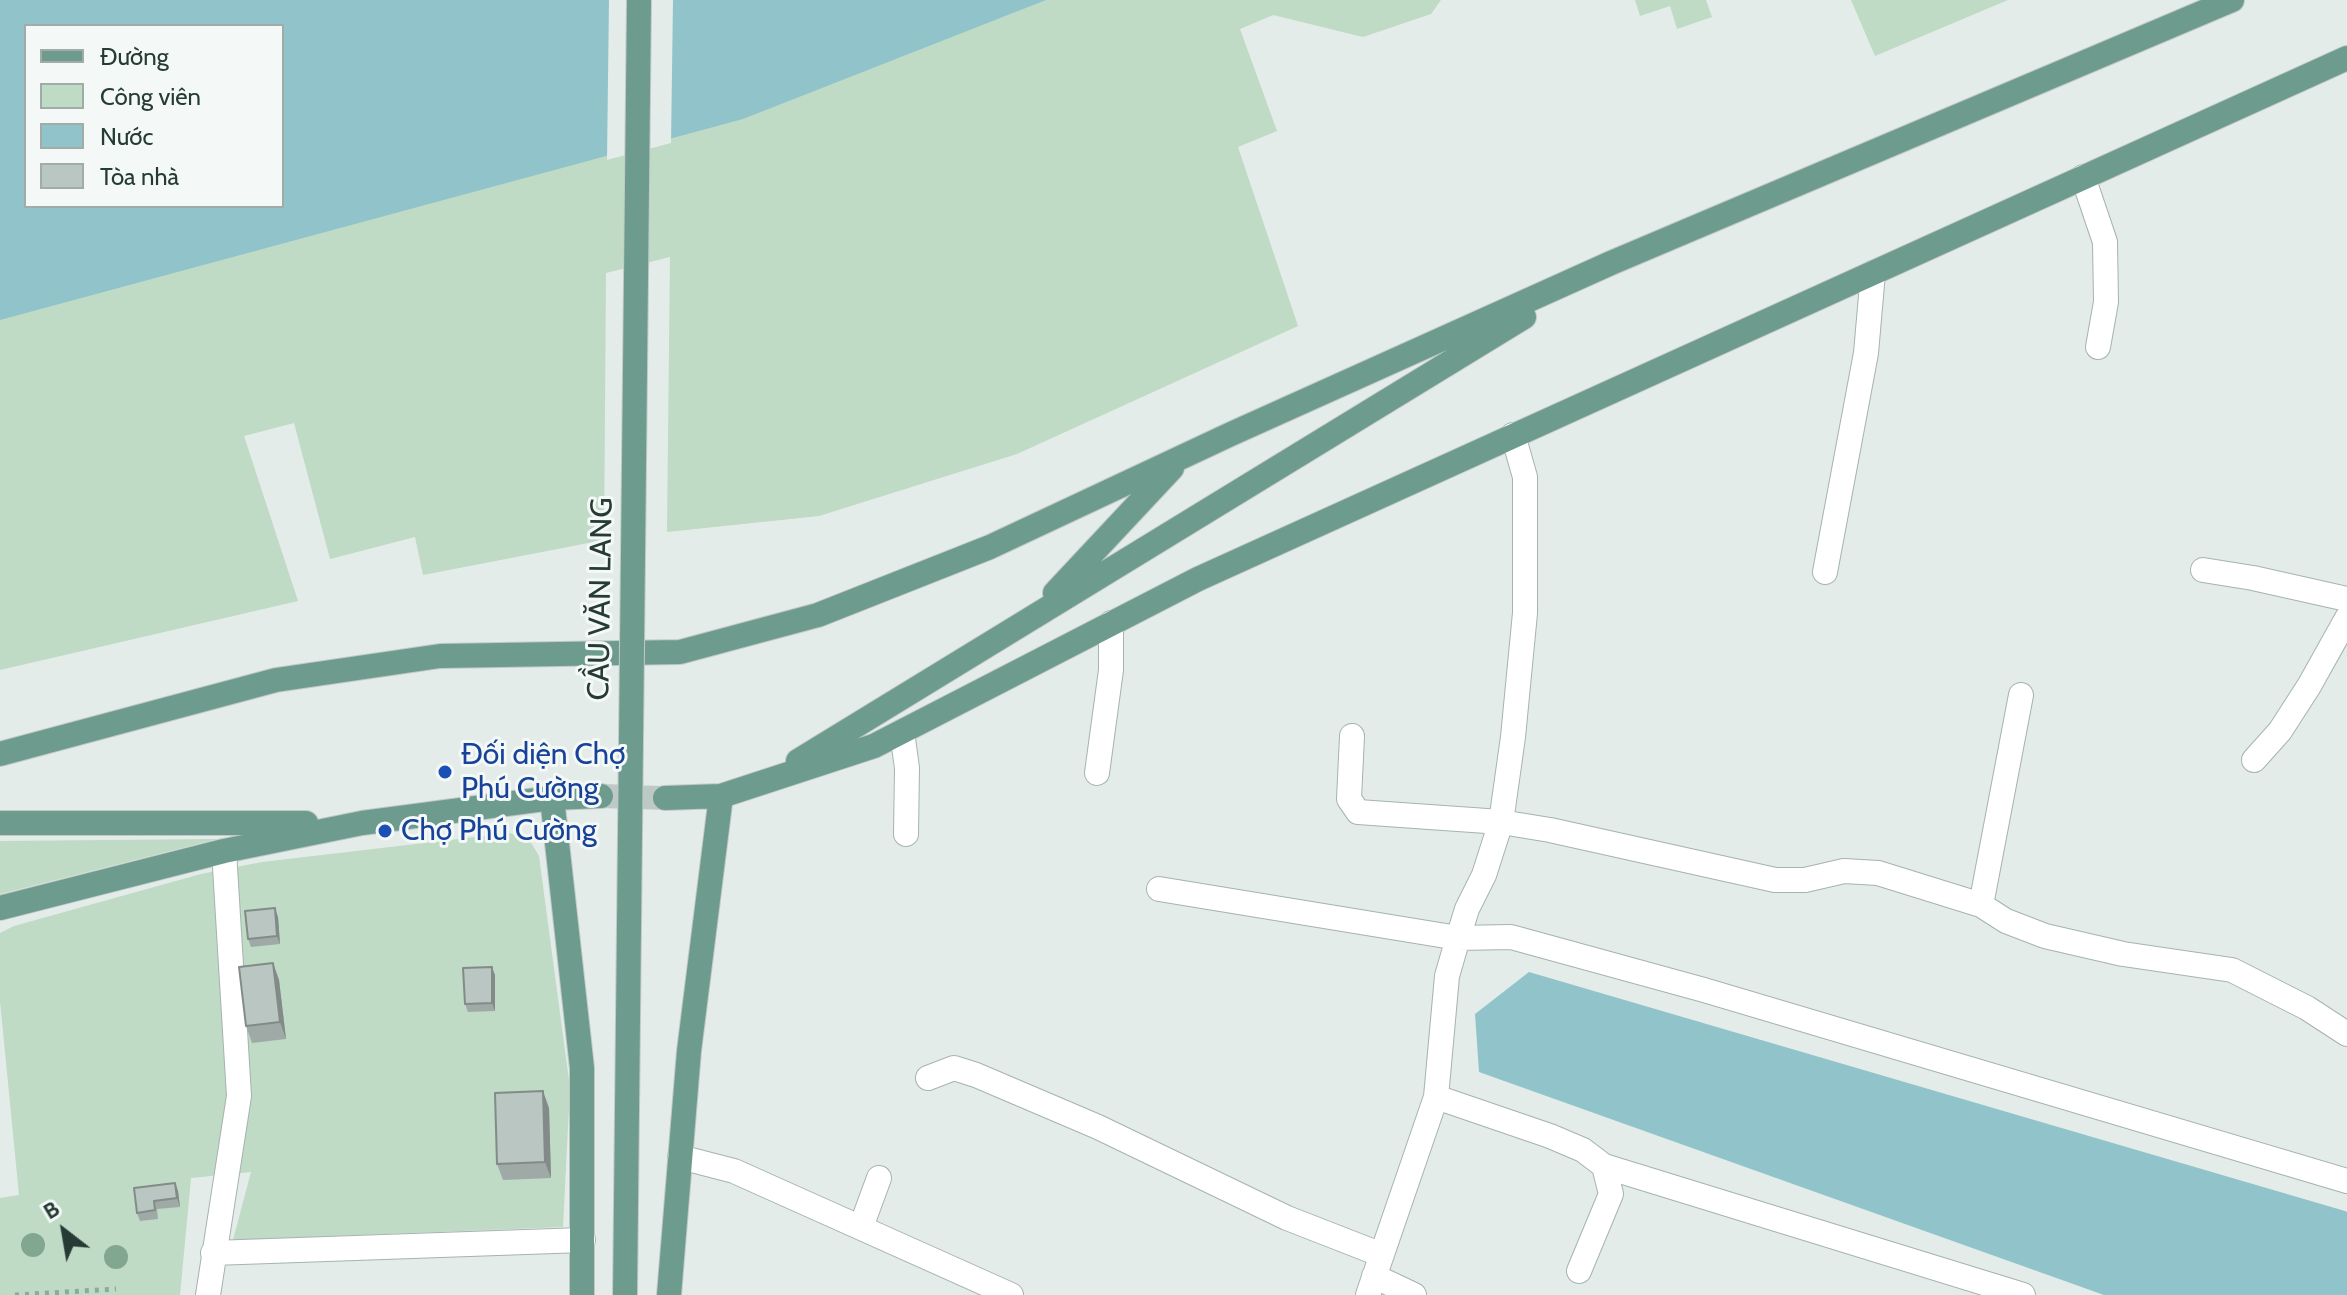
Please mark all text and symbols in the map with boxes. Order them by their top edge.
legend [24,24,284,208]
text: Đường [100,42,169,71]
text: Công viên [100,82,201,111]
text: Nước [100,122,153,151]
text: Tòa nhà [100,162,179,191]
street label: CẦU VĂN LANG [581,497,621,701]
place label: Đối diện Chợ Phú Cường [461,737,626,808]
marker: Đối diện Chợ Phú Cường [436,763,454,781]
place label: Chợ Phú Cường [401,813,597,849]
marker: Chợ Phú Cường [376,822,394,840]
north arrow [24,1191,104,1271]
text: B [39,1195,64,1225]

